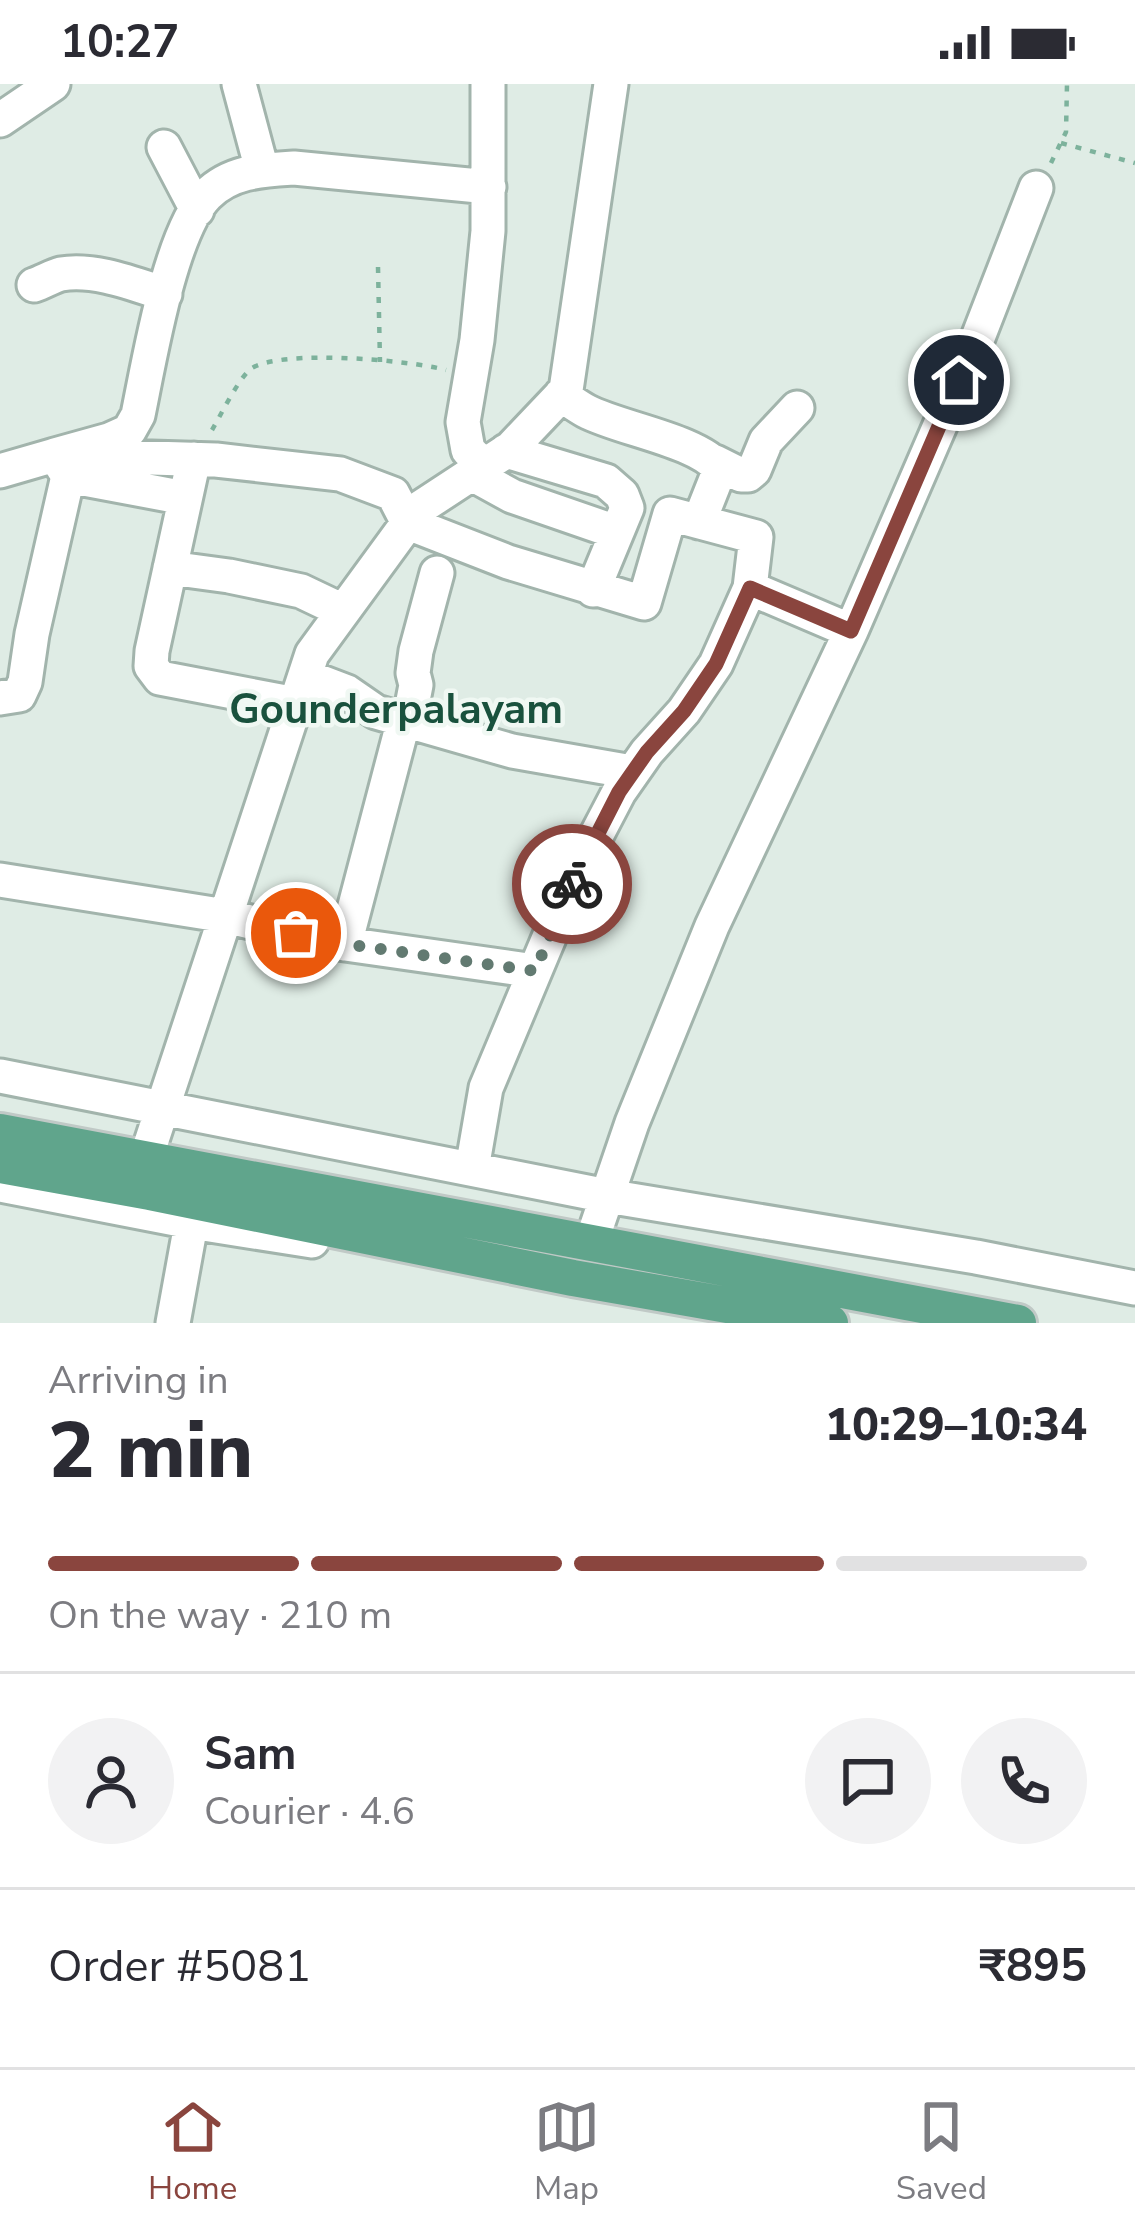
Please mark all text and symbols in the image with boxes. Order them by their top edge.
text: 10:27 [60,12,179,73]
pin [908,329,1010,431]
icon: home [926,347,992,413]
district label: Gounderpalayam [229,681,563,738]
courier [512,824,632,944]
icon: bike [539,851,605,917]
pin [245,882,347,984]
icon: bag [263,900,329,966]
text: Arriving in [48,1354,229,1407]
text: 10:29–10:34 [825,1395,1087,1456]
text: 2 min [48,1398,253,1505]
text: On the way · 210 m [48,1589,392,1642]
button: person [48,1718,174,1844]
button: chat [805,1718,931,1844]
button: phone [961,1718,1087,1844]
text: Sam [204,1724,296,1785]
text: Courier · 4.6 [204,1785,415,1838]
text: Order #5081 [48,1936,311,1997]
text: ₹895 [979,1936,1087,1997]
tab: Home [148,2094,237,2211]
tab: Map [534,2094,600,2211]
tab: Saved [896,2094,987,2211]

